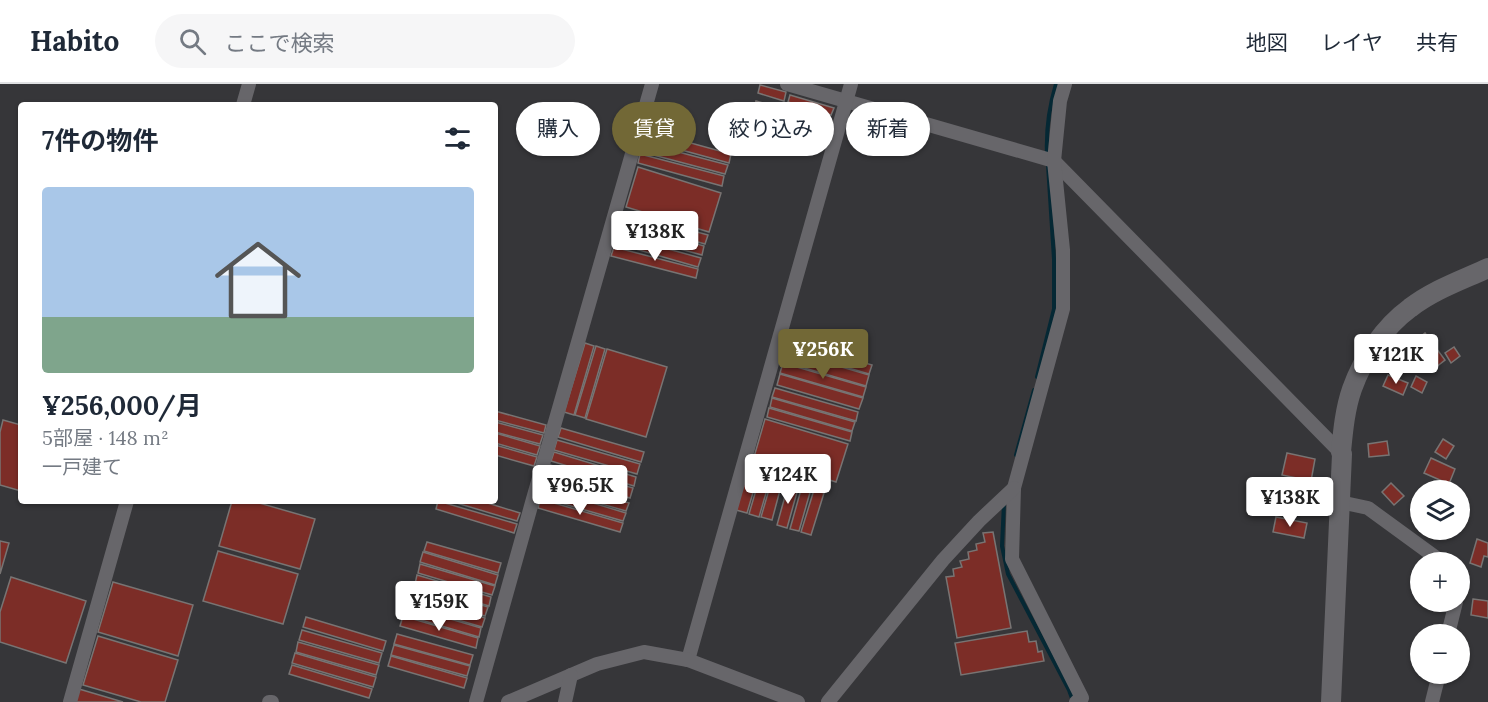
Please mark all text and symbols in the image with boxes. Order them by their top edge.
search box [155,14,575,68]
text: Habito [30,23,119,59]
icon: search [176,25,209,58]
text: ここで検索 [224,29,334,57]
text: 地図 [1246,29,1288,56]
text: レイヤ [1321,29,1383,56]
text: 共有 [1416,29,1458,56]
chip: 購入 [516,102,600,156]
chip: 賃貸 [612,102,696,156]
chip: 絞り込み [708,102,834,156]
chip: 新着 [846,102,930,156]
icon: filters [441,122,474,155]
text: 7件の物件 [42,124,158,157]
pin: ¥138K [613,211,697,262]
text: ¥138K [625,218,685,243]
icon: home [204,226,312,334]
pin: ¥256K [781,329,865,380]
pin: ¥121K [1354,334,1438,385]
text: ¥256K [792,336,854,361]
text: ¥121K [1368,341,1424,366]
text: ¥256,000/月 [42,389,202,422]
text: 5部屋 · 148 m² [42,425,169,450]
text: 一戸建て [42,454,122,479]
pin: ¥124K [746,454,830,505]
text: ¥124K [759,461,817,486]
pin: ¥96.5K [531,465,629,516]
text: ¥96.5K [546,472,614,497]
pin: ¥138K [1248,477,1332,528]
map controls [1410,480,1470,684]
button: layers [1410,480,1470,540]
text: ¥138K [1260,484,1320,509]
button: + [1410,552,1470,612]
pin: ¥159K [397,581,481,632]
text: ¥159K [409,588,469,613]
button: − [1410,624,1470,684]

